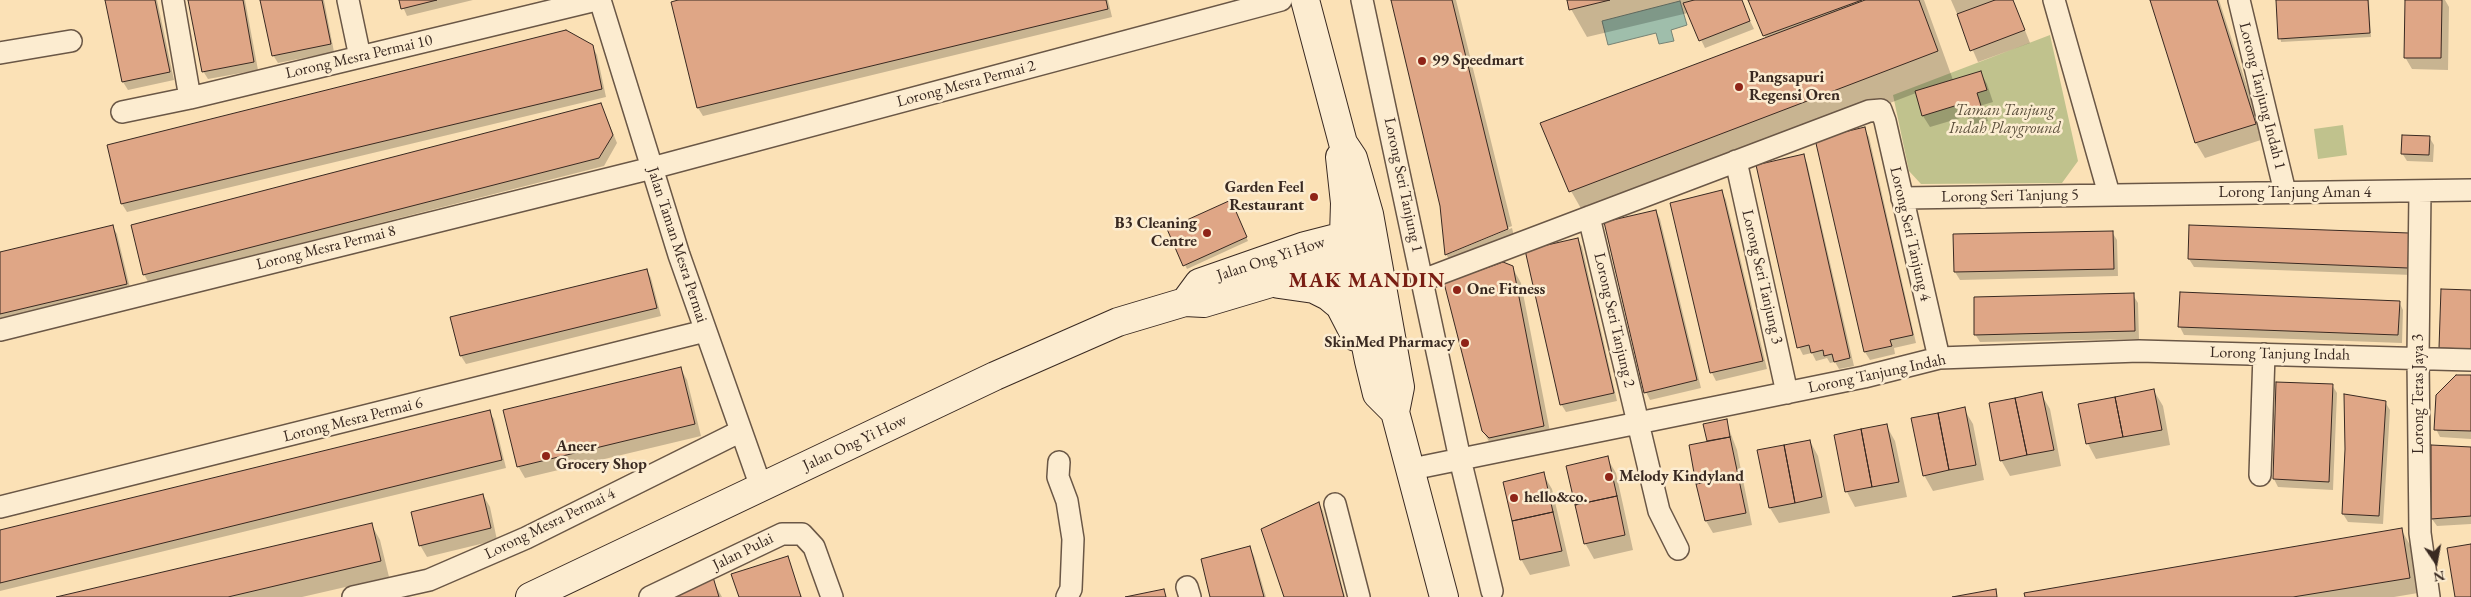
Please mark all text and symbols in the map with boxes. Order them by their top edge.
street label: Lorong Tanjung Indah 1 [2234,20,2290,172]
street label: Lorong Mesra Permai 10 [284,31,434,83]
place label: 99 Speedmart [1432,51,1524,71]
marker: 99 Speedmart [1416,55,1428,67]
street label: Lorong Mesra Permai 2 [895,56,1037,112]
place label: Pangsapuri Regensi Oren [1749,68,1840,106]
marker: Pangsapuri Regensi Oren [1733,81,1745,93]
park label: Taman Tanjung Indah Playground [1949,101,2061,139]
street label: Lorong Seri Tanjung 1 [1379,116,1427,254]
street label: Jalan Taman Mesra Permai [643,165,711,325]
street label: Lorong Seri Tanjung 4 [1885,165,1935,303]
place label: Garden Feel Restaurant [1225,178,1304,216]
street label: Lorong Tanjung Aman 4 [2219,183,2371,203]
street label: Lorong Seri Tanjung 5 [1941,185,2079,207]
marker: Garden Feel Restaurant [1308,191,1320,203]
street label: Lorong Seri Tanjung 3 [1737,208,1787,346]
place label: B3 Cleaning Centre [1115,214,1197,252]
street label: Lorong Mesra Permai 8 [254,221,398,275]
marker: B3 Cleaning Centre [1201,227,1213,239]
street label: Jalan Ong Yi How [1215,232,1327,286]
street label: Lorong Seri Tanjung 2 [1589,251,1639,389]
district label: MAK MANDIN [1287,268,1447,294]
place label: One Fitness [1467,280,1545,300]
marker: One Fitness [1451,284,1463,296]
place label: SkinMed Pharmacy [1325,333,1455,353]
street label: Lorong Teras Jaya 3 [2409,334,2429,454]
marker: SkinMed Pharmacy [1459,337,1471,349]
street label: Lorong Tanjung Indah [2210,343,2350,365]
street label: Lorong Tanjung Indah [1806,350,1948,398]
street label: Lorong Mesra Permai 6 [281,393,425,447]
street label: Jalan Ong Yi How [800,411,910,475]
place label: Aneer Grocery Shop [556,437,647,475]
marker: Aneer Grocery Shop [540,450,552,462]
place label: Melody Kindyland [1619,467,1744,487]
marker: Melody Kindyland [1603,471,1615,483]
street label: Lorong Mesra Permai 4 [482,484,618,564]
place label: hello&co. [1524,488,1587,508]
marker: hello&co. [1508,492,1520,504]
street label: Jalan Pulai [710,529,776,575]
north arrow [2411,537,2461,587]
text: N [2432,567,2447,587]

